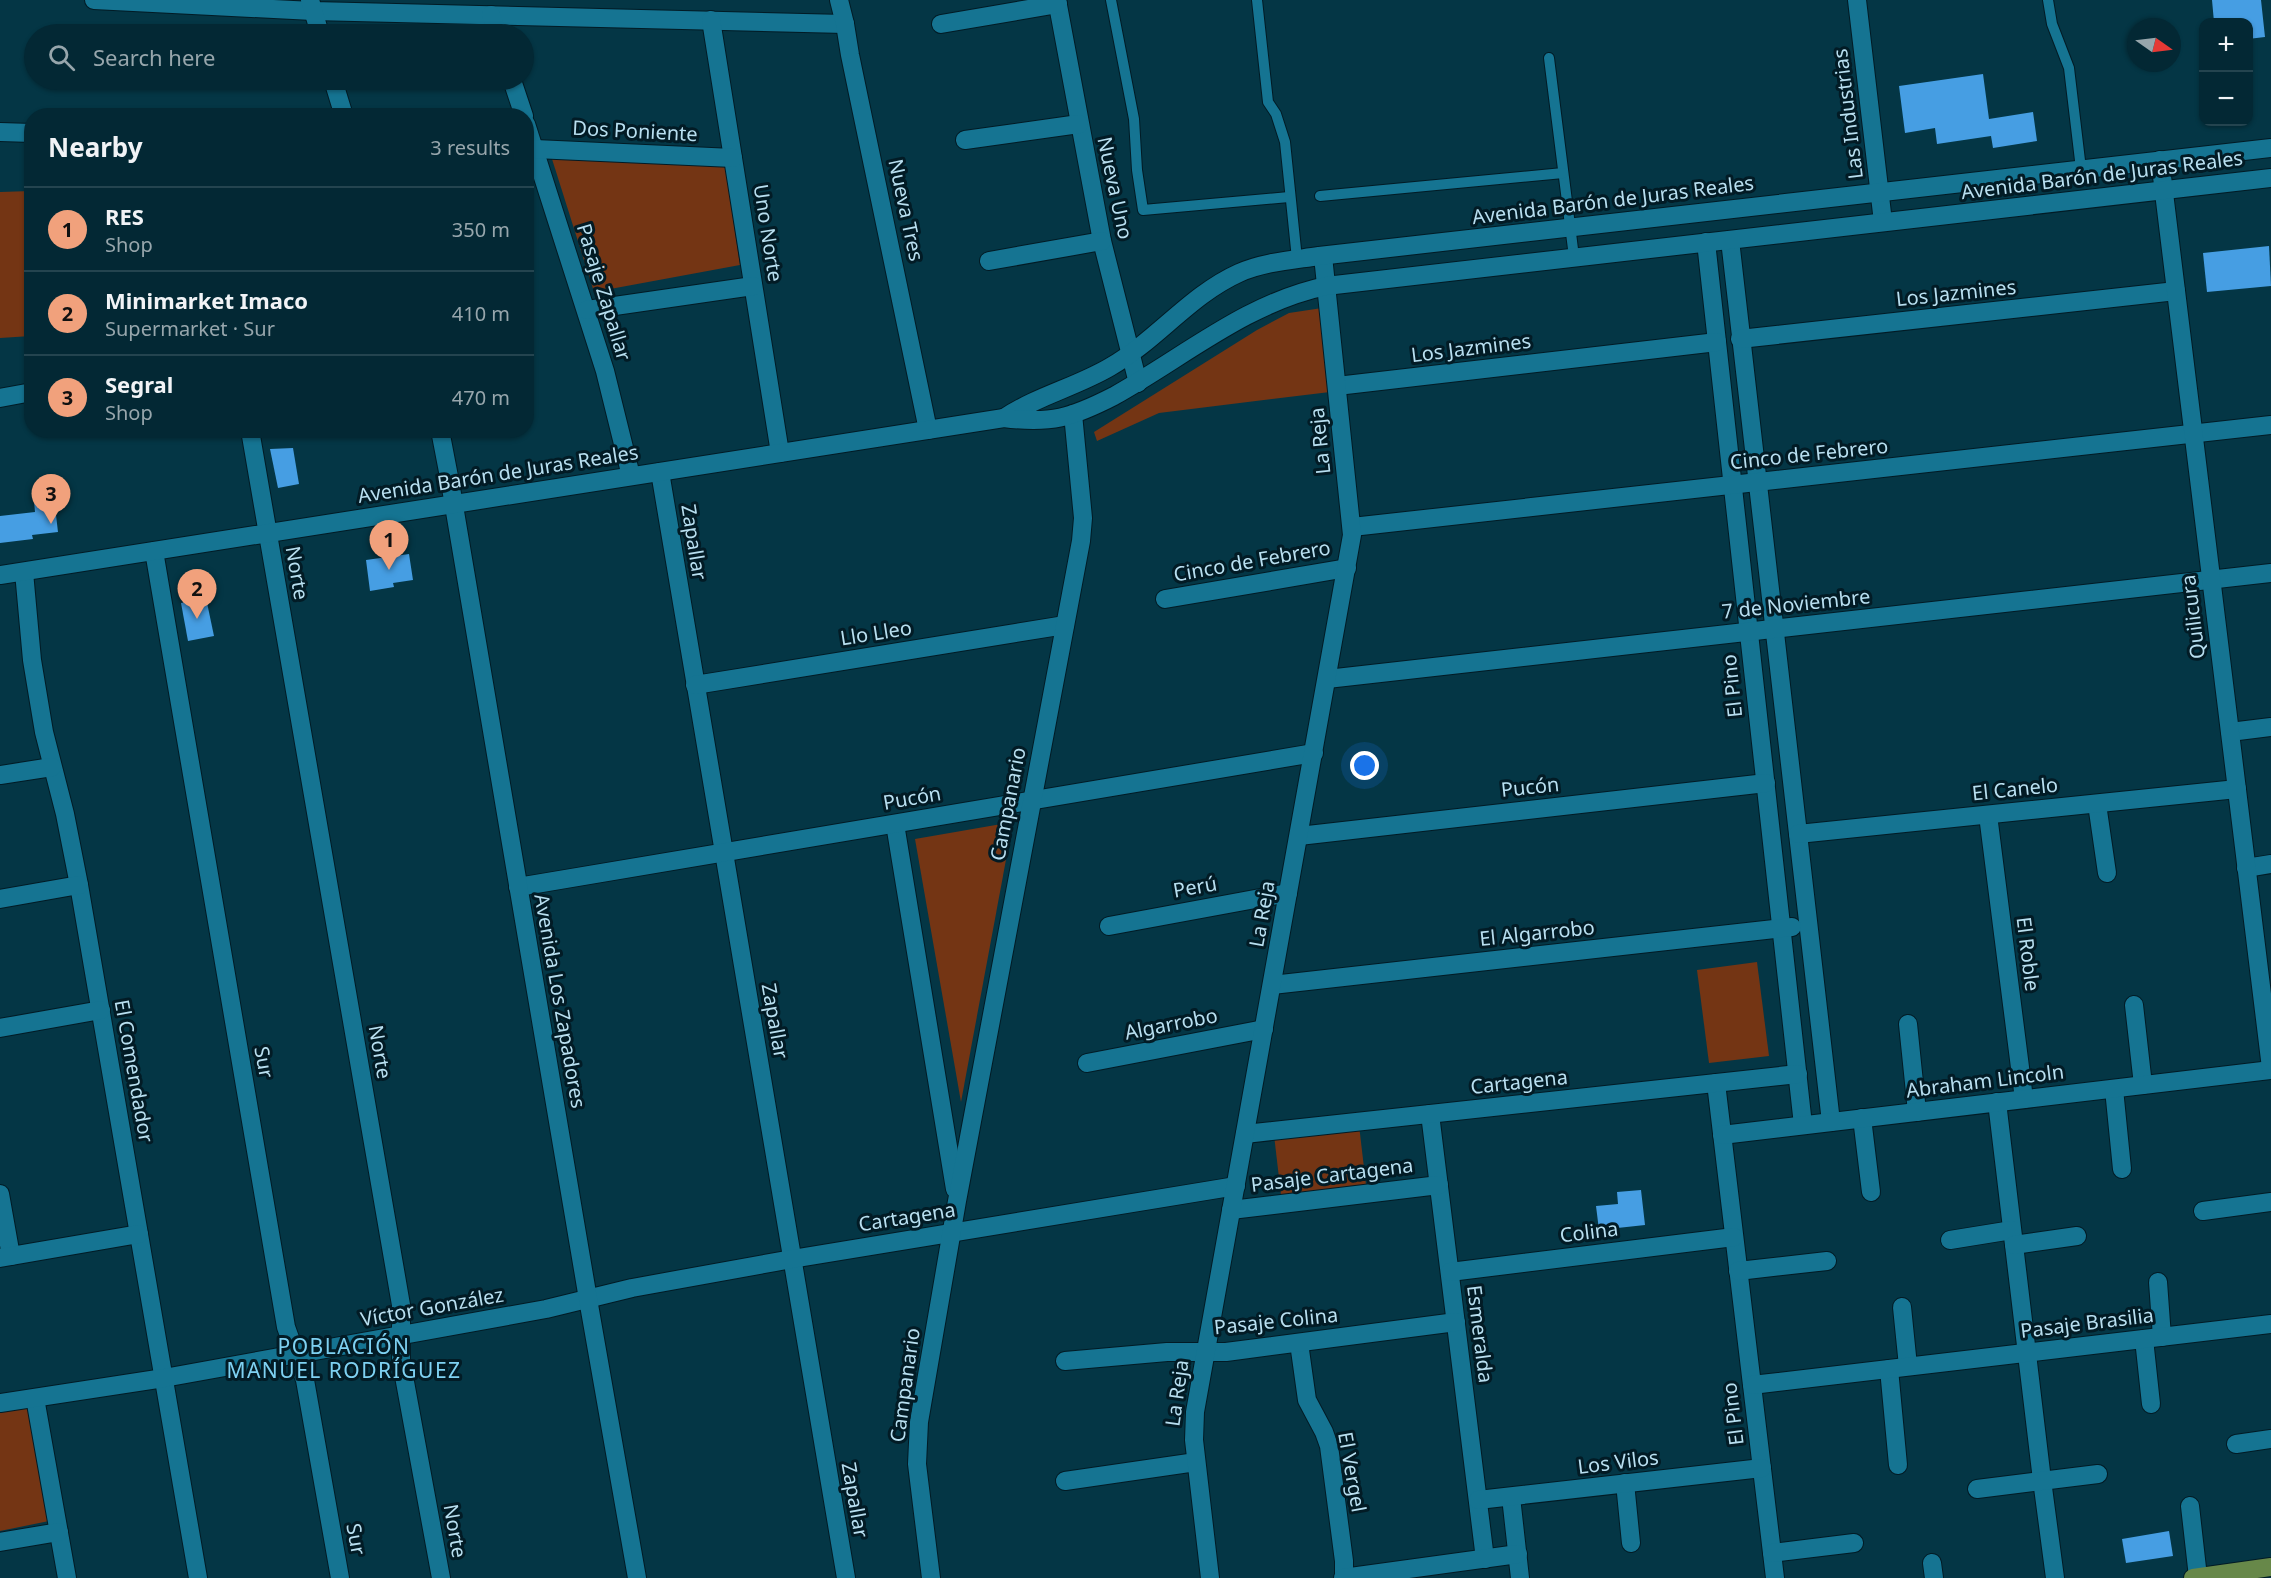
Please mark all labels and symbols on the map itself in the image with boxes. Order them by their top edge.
north arrow [2127,18,2181,72]
street label: Las Industrias [1826,47,1869,181]
street label: Dos Poniente [572,114,698,147]
street label: Nueva Uno [1091,134,1140,242]
street label: Avenida Barón de Juras Reales [1960,144,2244,205]
street label: Nueva Tres [882,156,930,264]
street label: Avenida Barón de Juras Reales [1471,169,1755,230]
street label: Uno Norte [747,182,790,284]
street label: Pasaje Zapallar [571,220,638,364]
street label: Los Jazmines [1895,273,2017,312]
street label: Los Jazmines [1409,327,1532,368]
street label: La Reja [1303,406,1336,476]
street label: Cinco de Febrero [1729,432,1889,475]
street label: Avenida Barón de Juras Reales [356,438,640,509]
pin: 3 [32,474,70,524]
street label: Zapallar [675,502,714,582]
pin: 1 [370,520,408,570]
street label: Cinco de Febrero [1171,533,1333,588]
street label: Norte [280,544,315,602]
pin: 2 [178,570,216,619]
street label: Quilicura [2174,573,2211,661]
street label: 7 de Noviembre [1720,582,1871,625]
street label: Llo Lleo [838,614,914,651]
street label: El Pino [1715,653,1748,719]
street label: Campanario [983,745,1032,863]
your location [1350,751,1379,780]
street label: Pucón [1499,770,1560,803]
street label: El Canelo [1971,771,2059,806]
street label: Pucón [881,779,943,816]
street label: Perú [1171,869,1219,904]
street label: La Reja [1242,879,1281,949]
street label: Avenida Los Zapadores [528,892,593,1110]
street label: El Algarrobo [1478,913,1596,952]
street label: El Roble [2011,915,2046,993]
street label: Zapallar [756,981,795,1061]
street label: El Comendador [109,997,160,1145]
street label: Algarrobo [1122,1001,1220,1046]
street label: Norte [363,1023,398,1081]
street label: Sur [248,1044,281,1080]
street label: Abraham Lincoln [1904,1057,2065,1104]
street label: Cartagena [1469,1063,1569,1100]
street label: Pasaje Cartagena [1249,1151,1415,1198]
street label: Cartagena [857,1196,957,1237]
street label: Colina [1558,1215,1620,1248]
street label: Víctor González [358,1281,506,1332]
street label: Esmeralda [1461,1283,1500,1384]
street label: Pasaje Colina [1213,1301,1339,1340]
street label: Pasaje Brasilia [2019,1301,2155,1344]
street label: Campanario [883,1326,926,1444]
district label: POBLACIÓN MANUEL RODRÍGUEZ [226,1332,462,1384]
street label: La Reja [1158,1358,1195,1428]
street label: El Pino [1715,1381,1750,1447]
street label: El Vergel [1332,1430,1373,1514]
street label: Los Vilos [1576,1443,1660,1480]
street label: Zapallar [836,1460,875,1540]
street label: Norte [438,1502,473,1560]
street label: Sur [340,1521,373,1557]

